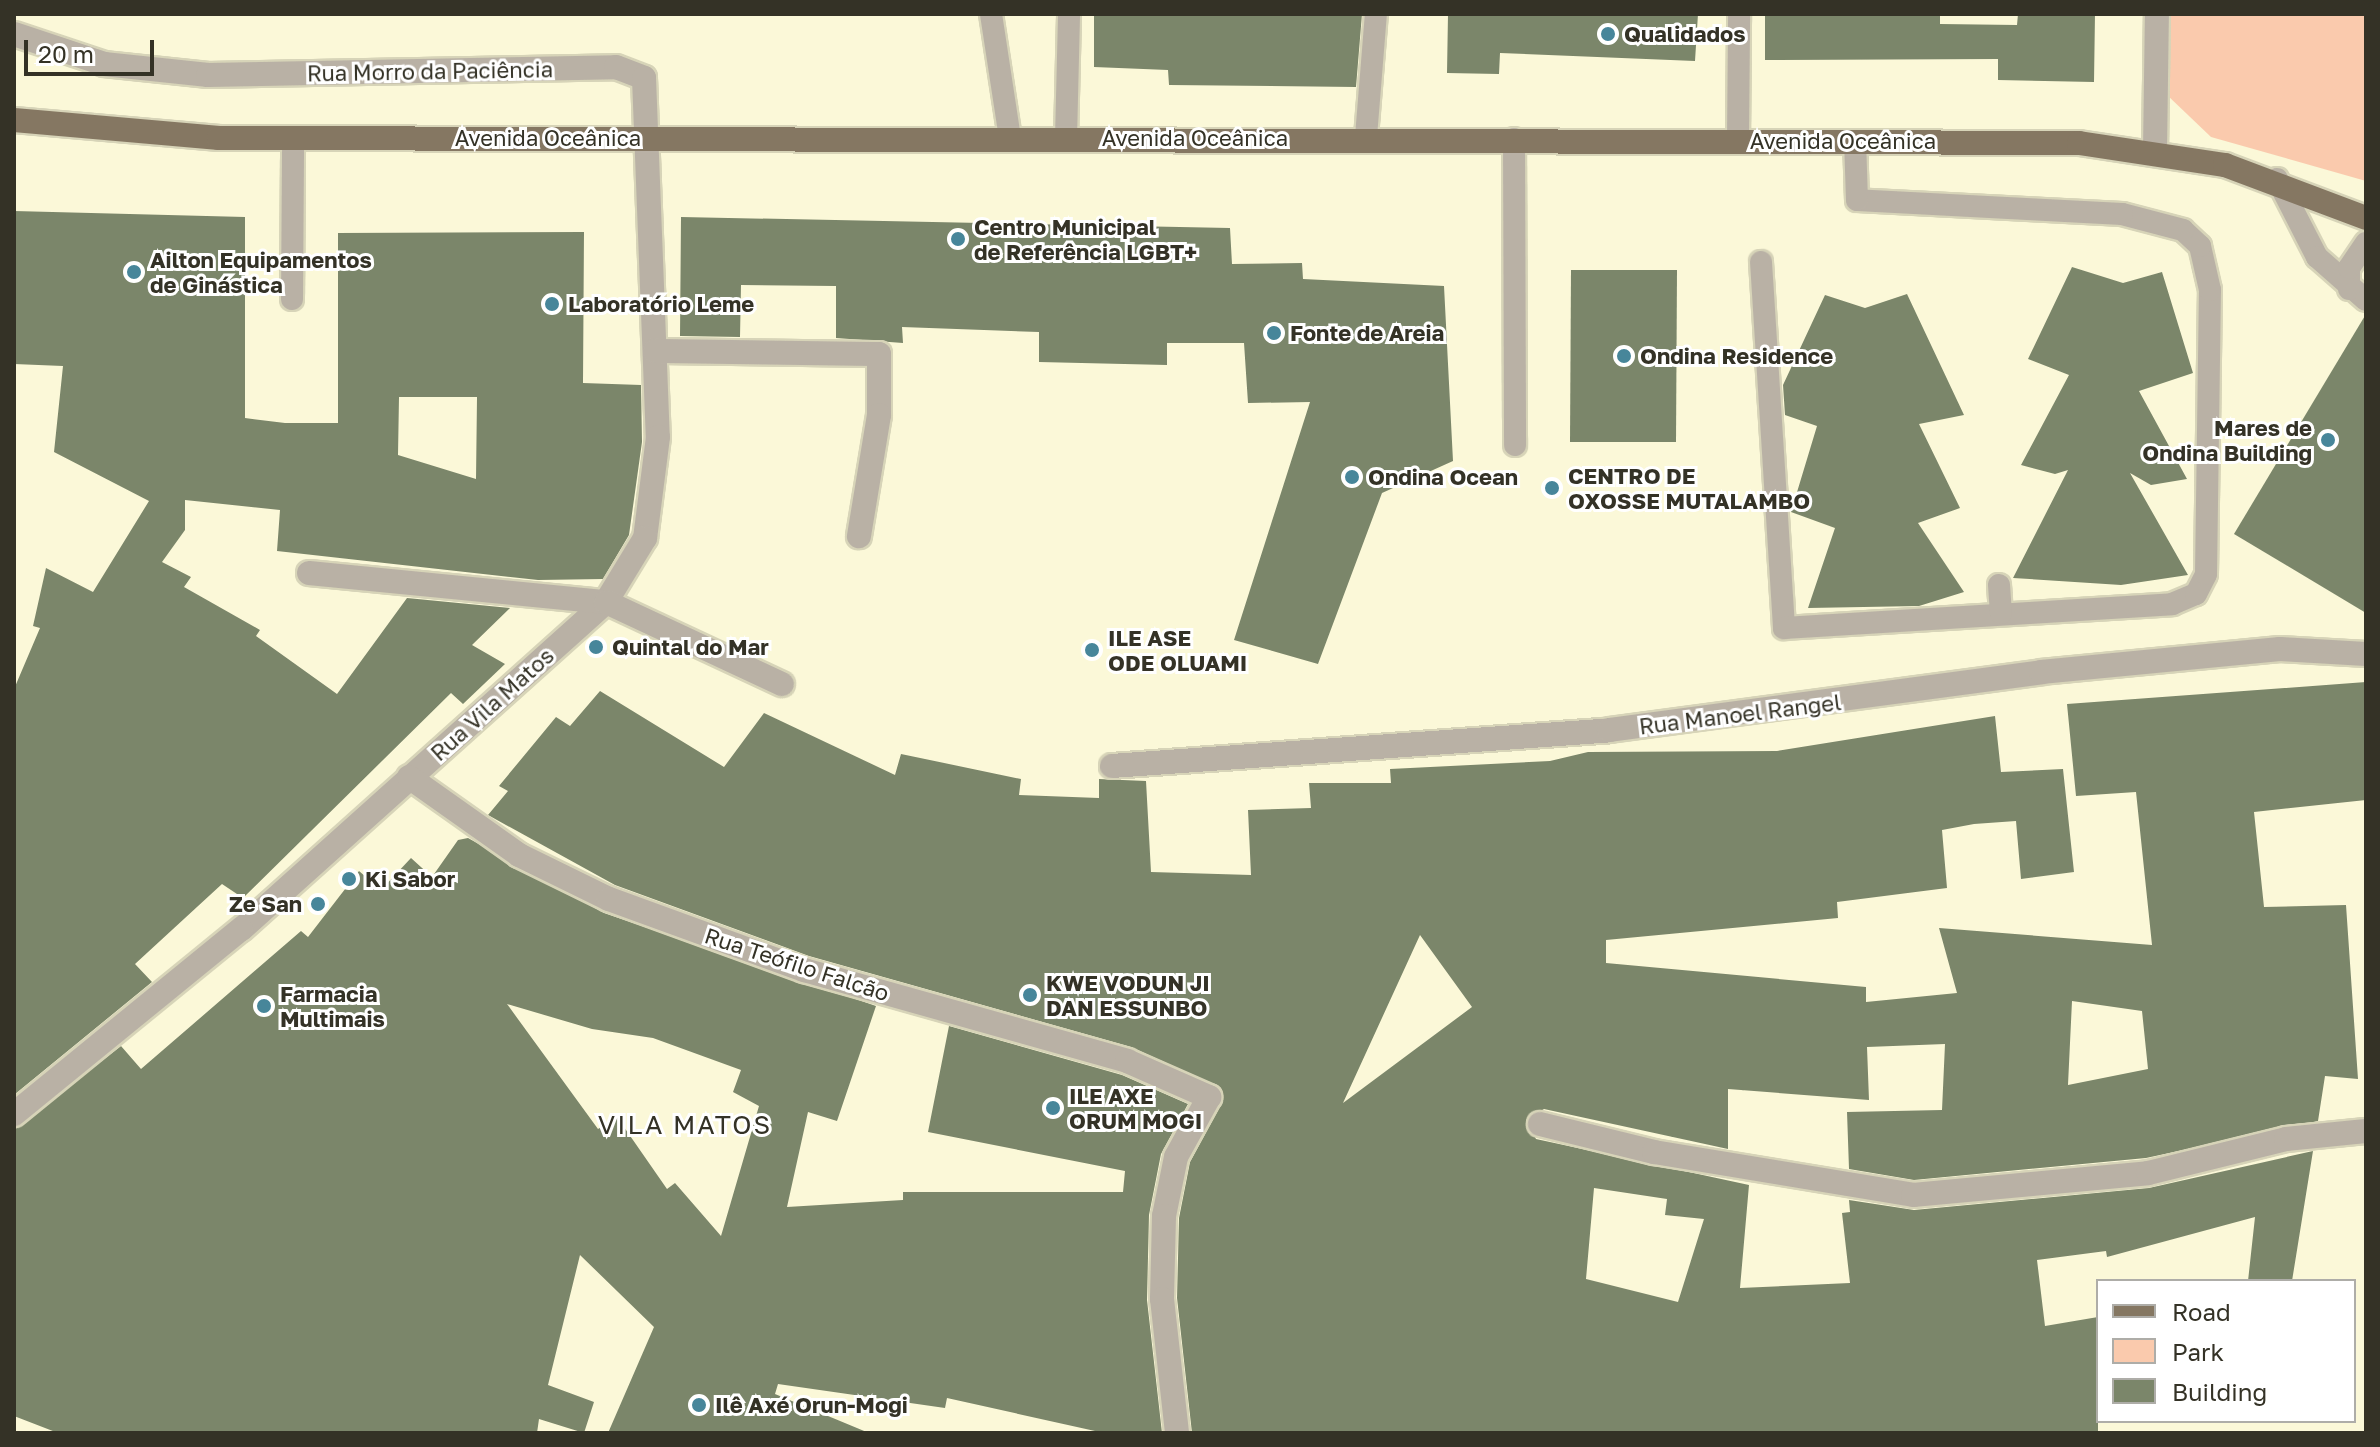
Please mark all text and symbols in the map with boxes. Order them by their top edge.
place label: Qualidados [1624,21,1746,47]
scale bar [28,24,158,74]
marker: Qualidados [1599,25,1617,43]
text: 20 m [38,39,94,68]
street label: Rua Morro da Paciência [307,56,553,86]
street label: Avenida Oceânica [455,125,641,151]
street label: Avenida Oceânica [1102,125,1288,151]
street label: Avenida Oceânica [1750,128,1936,154]
place label: Centro Municipal de Referência LGBT+ [974,213,1197,264]
marker: Centro Municipal de Referência LGBT+ [949,230,967,248]
place label: Ailton Equipamentos de Ginástica [150,246,372,298]
marker: Ailton Equipamentos de Ginástica [125,263,143,281]
place label: Laboratório Leme [568,291,754,317]
marker: Laboratório Leme [543,295,561,313]
place label: Fonte de Areia [1290,320,1444,346]
marker: Fonte de Areia [1265,324,1283,342]
place label: Ondina Residence [1640,343,1833,369]
marker: Ondina Residence [1615,347,1633,365]
place label: Mares de Ondina Building [2142,414,2312,466]
marker: Mares de Ondina Building [2319,431,2337,449]
place label: CENTRO DE OXOSSE MUTALAMBO [1568,462,1810,514]
place label: Ondina Ocean [1368,464,1518,490]
marker: Ondina Ocean [1343,468,1361,486]
marker: CENTRO DE OXOSSE MUTALAMBO [1543,479,1561,497]
place label: ILE ASE ODE OLUAMI [1108,624,1247,676]
place label: Quintal do Mar [612,634,769,660]
marker: Quintal do Mar [587,638,605,656]
marker: ILE ASE ODE OLUAMI [1083,641,1101,659]
street label: Rua Vila Matos [425,642,559,766]
street label: Rua Manoel Rangel [1638,689,1842,739]
place label: Ki Sabor [365,866,455,892]
marker: Ki Sabor [340,870,358,888]
place label: Ze San [229,891,302,917]
marker: Ze San [309,895,327,913]
street label: Rua Teófilo Falcão [702,922,892,1006]
place label: KWE VODUN JI DAN ESSUNBO [1046,969,1210,1020]
place label: Farmacia Multimais [280,980,385,1032]
marker: KWE VODUN JI DAN ESSUNBO [1021,986,1039,1004]
marker: Farmacia Multimais [255,997,273,1015]
place label: ILE AXE ORUM MOGI [1069,1082,1202,1134]
marker: ILE AXE ORUM MOGI [1044,1099,1062,1117]
district label: VILA MATOS [598,1109,772,1141]
legend [2096,1279,2356,1423]
text: Road [2172,1297,2231,1326]
text: Park [2172,1337,2224,1366]
text: Building [2172,1377,2267,1406]
place label: Ilê Axé Orun-Mogi [715,1392,908,1418]
marker: Ilê Axé Orun-Mogi [690,1396,708,1414]

